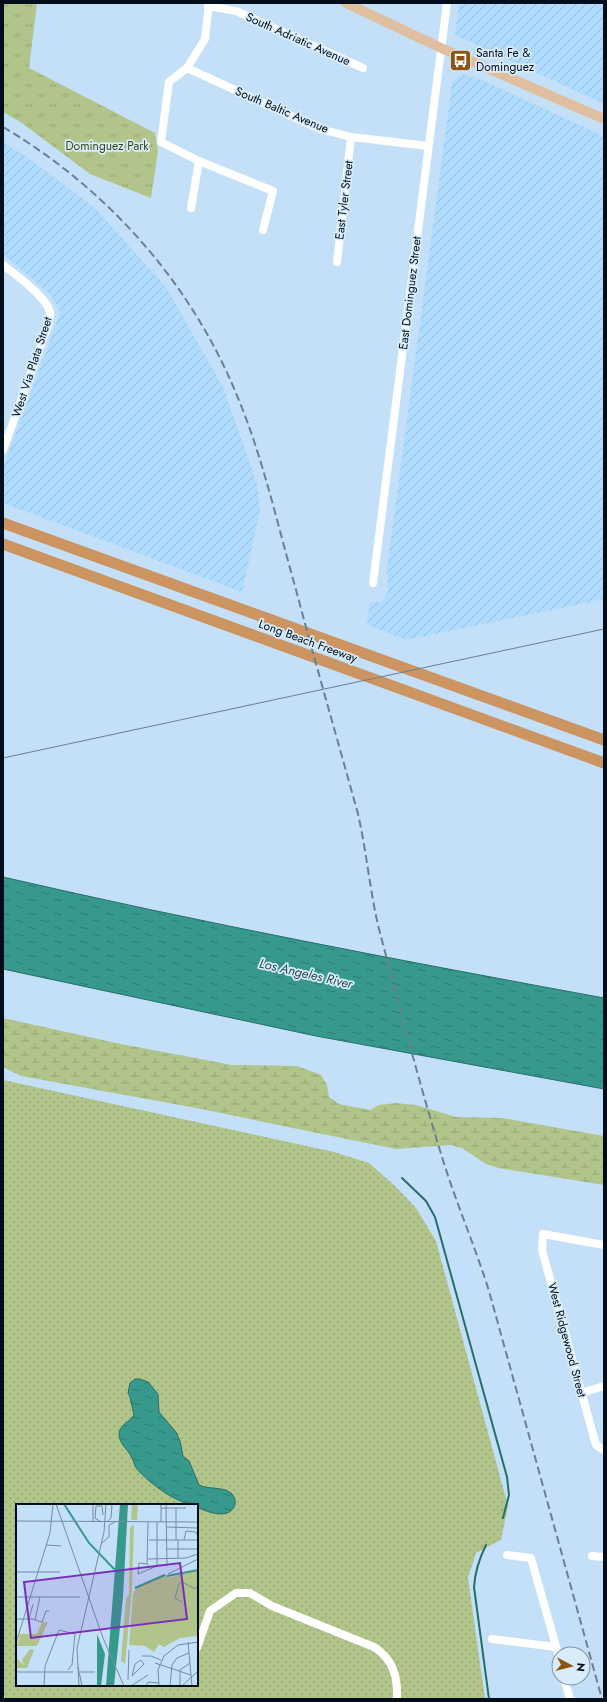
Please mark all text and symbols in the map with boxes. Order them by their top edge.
street label: South Adriatic Avenue [243,8,353,70]
place label: Santa Fe & Dominguez [476,44,535,76]
bus stop icon: Santa Fe & Dominguez [447,47,473,73]
street label: South Baltic Avenue [232,82,332,138]
park label: Dominguez Park [65,137,149,155]
street label: East Tyler Street [330,159,358,241]
street label: East Dominguez Street [394,235,426,351]
street label: West Via Plata Street [7,314,57,420]
street label: Long Beach Freeway [256,615,361,667]
water label: Los Angeles River [257,954,355,994]
street label: West Ridgewood Street [543,1281,591,1399]
inset map [16,1504,198,1686]
north arrow [551,1646,591,1686]
text: N [572,1662,589,1673]

